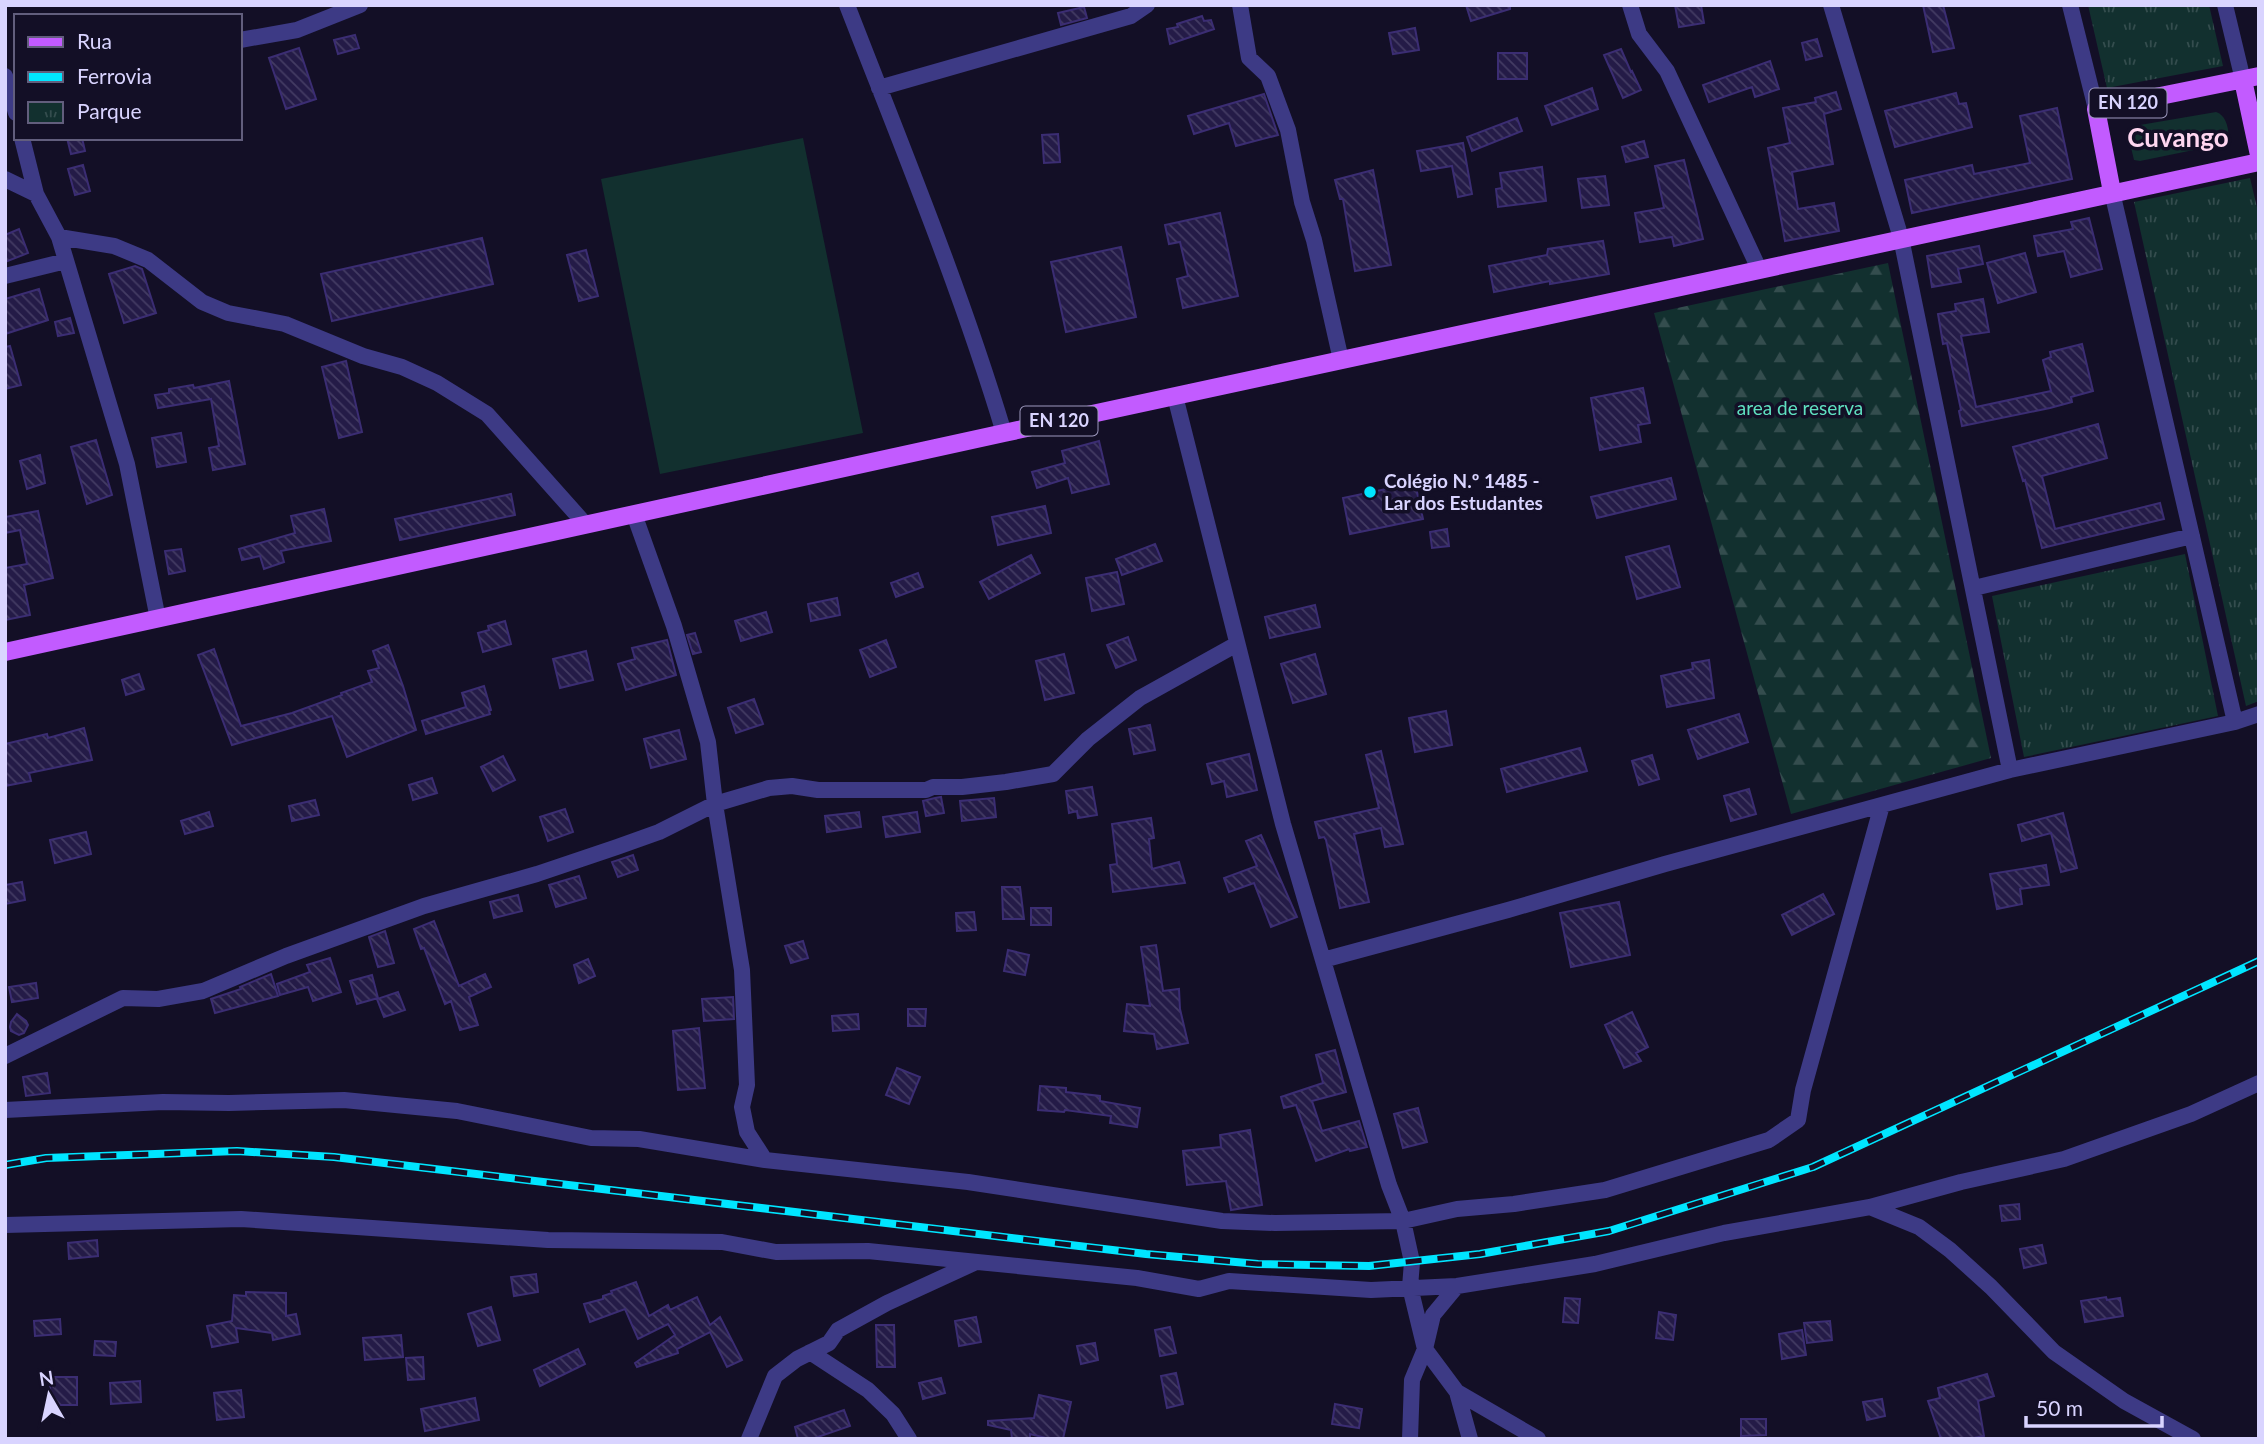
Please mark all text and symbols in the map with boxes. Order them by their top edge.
legend [14,14,242,140]
text: Rua [77,28,112,53]
text: Ferrovia [77,63,152,88]
road number: EN 120 [2090,88,2166,118]
text: Parque [77,98,142,123]
district label: Cuvango [2127,121,2229,153]
park label: area de reserva [1737,396,1863,419]
road number: EN 120 [1020,407,1098,436]
place label: Colégio N.º 1485 - Lar dos Estudantes [1384,469,1543,514]
marker: Colégio N.º 1485 - Lar dos Estudantes [1362,484,1378,500]
north arrow [14,1360,84,1430]
text: N [37,1365,55,1390]
scale bar [2026,1384,2162,1428]
text: 50 m [2036,1395,2083,1420]

